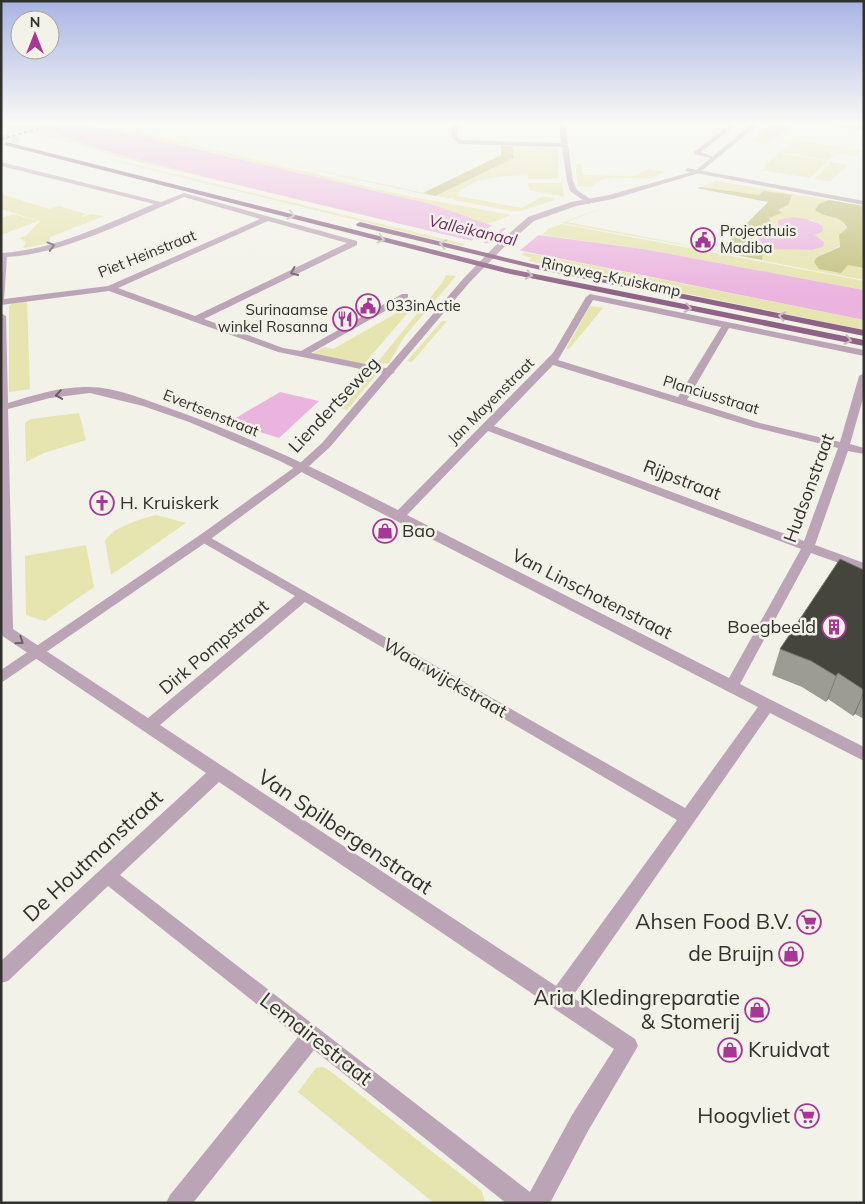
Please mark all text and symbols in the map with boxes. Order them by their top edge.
north arrow [10,10,60,60]
text: N [30,13,40,31]
one-way arrow [286,210,294,220]
water label: Valleikanaal [427,210,519,250]
place label: Projecthuis Madiba [720,221,796,257]
street label: Piet Heinstraat [95,225,199,282]
public building icon: Projecthuis Madiba [690,227,716,253]
one-way arrow [377,233,386,244]
one-way arrow [438,239,447,250]
one-way arrow [46,241,54,251]
street label: Ringweg-Kruiskamp [540,252,682,301]
one-way arrow [290,265,299,276]
one-way arrow [525,269,534,280]
public building icon: 033inActie [355,293,381,319]
place label: 033inActie [386,296,461,315]
place label: Surinaamse winkel Rosanna [218,300,328,336]
one-way arrow [684,302,693,313]
restaurant icon: Surinaamse winkel Rosanna [332,306,358,332]
one-way arrow [777,311,786,322]
one-way arrow [843,334,852,345]
street label: Liendertseweg [283,352,384,458]
street label: Jan Mayenstraat [443,353,538,448]
street label: Planciusstraat [661,371,761,418]
street label: Evertsenstraat [161,385,262,440]
one-way arrow [55,389,63,400]
street label: Hudsonstraat [778,430,839,545]
street label: Rijpstraat [640,454,724,505]
church icon: H. Kruiskerk [89,490,115,516]
place label: H. Kruiskerk [120,491,220,514]
shop icon: Bao [372,518,398,544]
place label: Bao [402,519,435,542]
street label: Van Linschotenstraat [508,543,676,644]
street label: Dirk Pompstraat [154,594,273,699]
building icon: Boegbeeld [821,614,847,640]
place label: Boegbeeld [727,615,816,638]
street label: Waarwijckstraat [379,633,511,722]
one-way arrow [14,635,24,644]
street label: Van Spilbergenstraat [253,763,438,899]
street label: De Houtmanstraat [17,784,167,927]
place label: Ahsen Food B.V. [635,908,792,934]
supermarket icon: Ahsen Food B.V. [796,909,822,935]
place label: de Bruijn [688,940,774,966]
shop icon: de Bruijn [778,941,804,967]
place label: Aria Kledingreparatie & Stomerij [534,984,740,1034]
street label: Lemairestraat [255,986,378,1090]
shop icon: Aria Kledingreparatie & Stomerij [744,997,770,1023]
place label: Kruidvat [748,1036,830,1062]
shop icon: Kruidvat [717,1037,743,1063]
place label: Hoogvliet [697,1102,790,1128]
supermarket icon: Hoogvliet [794,1103,820,1129]

